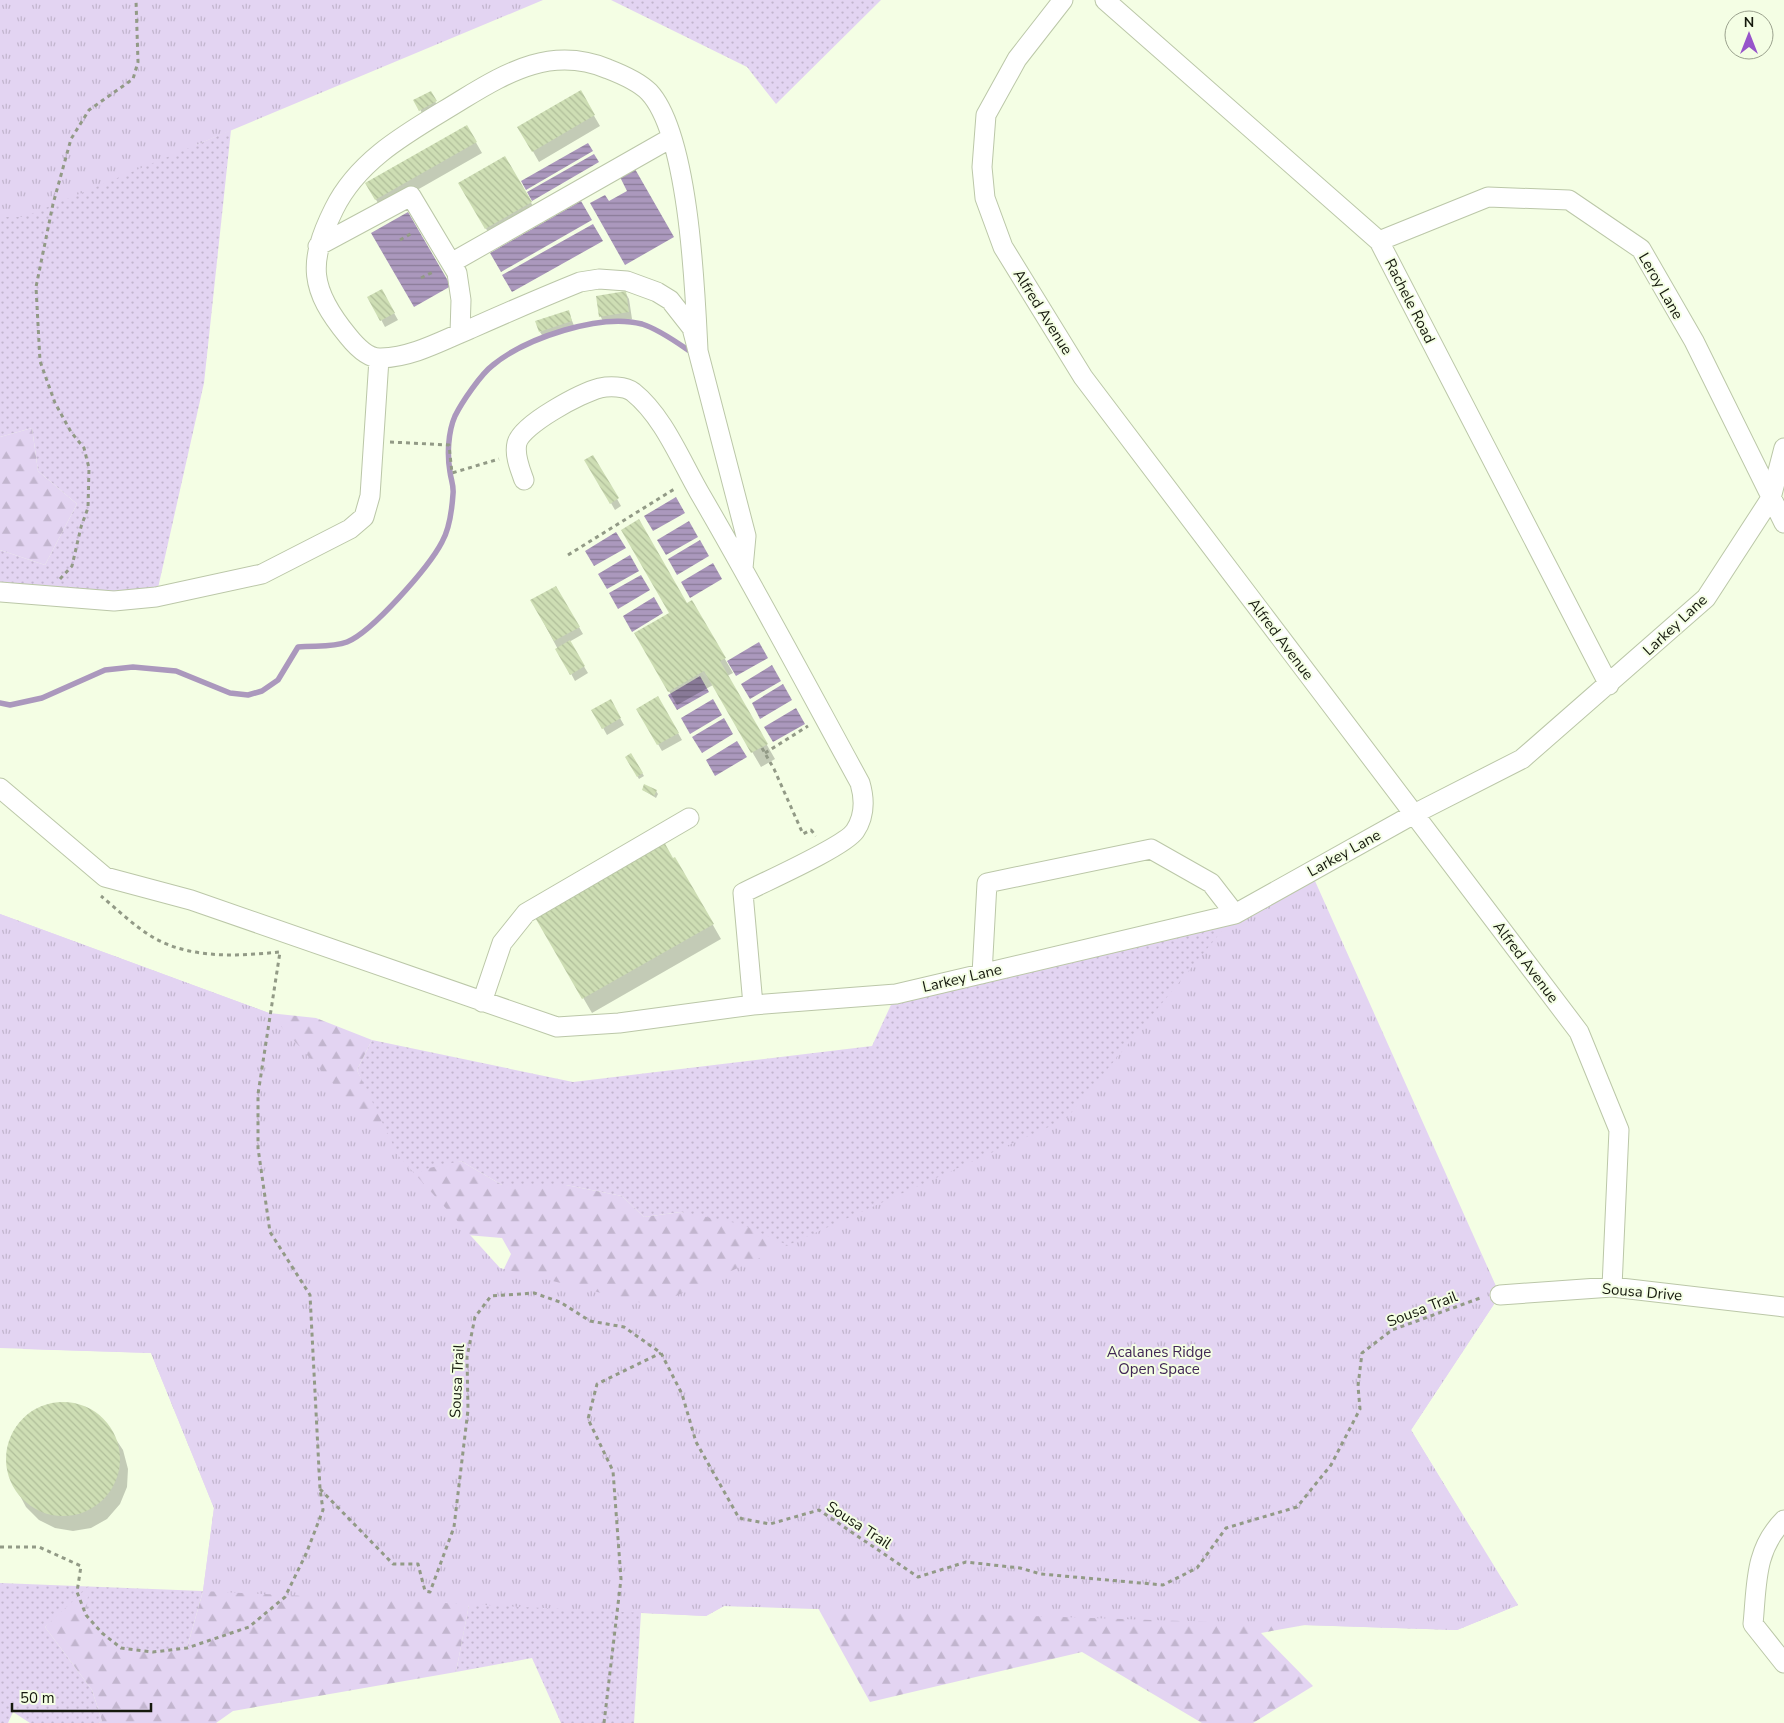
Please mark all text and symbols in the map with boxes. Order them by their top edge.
north arrow [1724,10,1774,60]
text: N [1744,13,1754,32]
street label: Leroy Lane [1634,249,1688,323]
street label: Rachele Road [1380,255,1440,347]
street label: Alfred Avenue [1009,265,1077,359]
street label: Larkey Lane [1639,590,1711,660]
street label: Alfred Avenue [1244,594,1318,684]
street label: Larkey Lane [1304,825,1384,881]
street label: Alfred Avenue [1489,917,1563,1007]
street label: Larkey Lane [920,959,1004,997]
street label: Sousa Drive [1601,1279,1683,1305]
street label: Sousa Trail [1384,1286,1461,1332]
park label: Acalanes Ridge Open Space [1107,1342,1211,1379]
street label: Sousa Trail [445,1343,469,1419]
street label: Sousa Trail [822,1496,896,1554]
scale bar [12,1680,151,1712]
text: 50 m [20,1688,55,1708]

